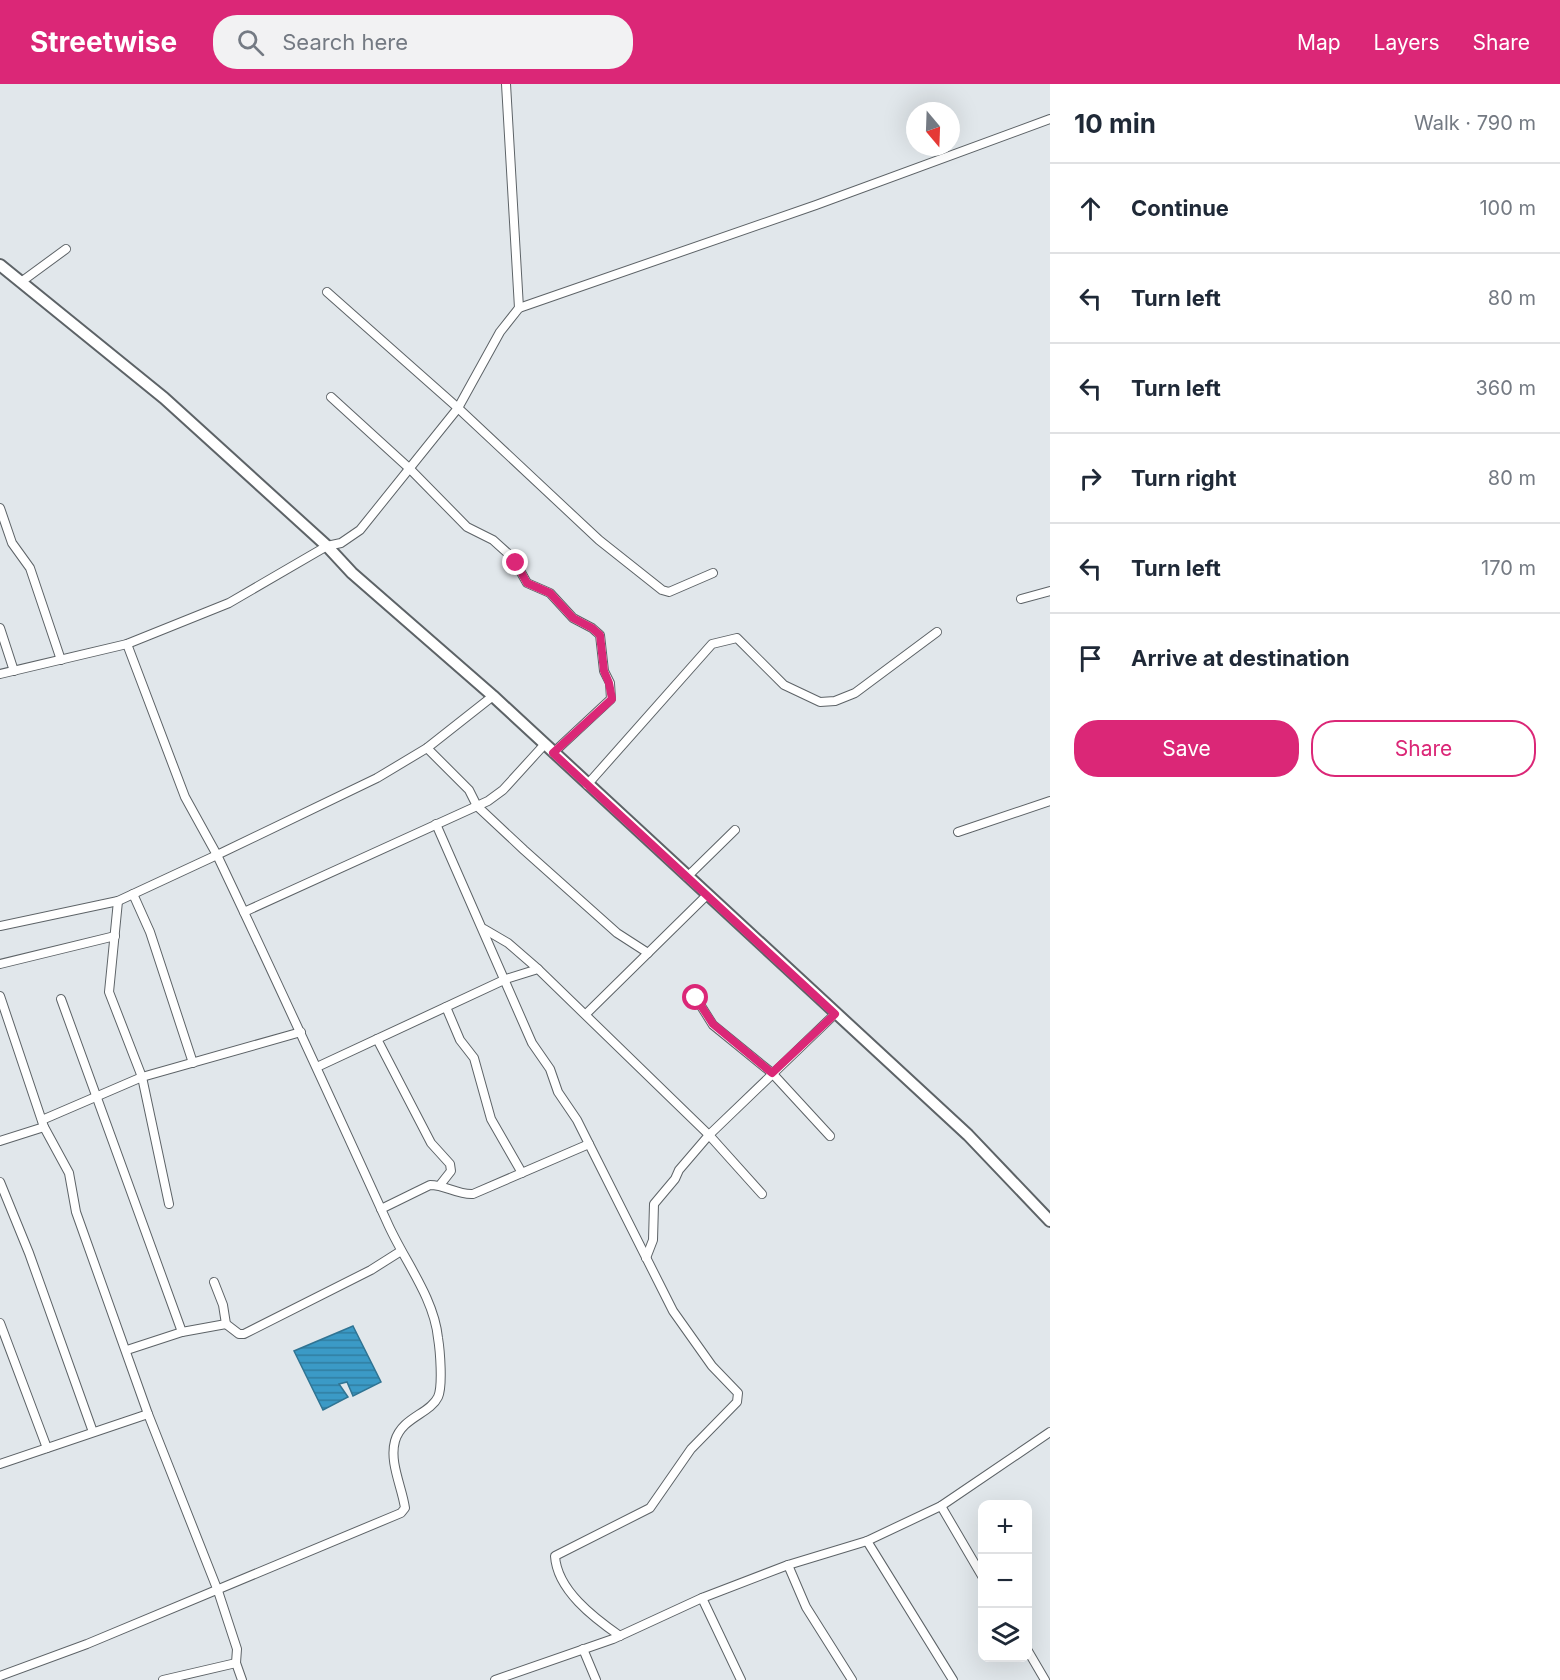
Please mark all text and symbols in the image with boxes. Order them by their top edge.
search box [213,15,633,69]
text: Streetwise [30,25,177,59]
icon: search [234,26,267,59]
text: Search here [282,29,408,55]
text: Map [1297,30,1341,55]
text: Layers [1374,30,1440,55]
text: Share [1473,30,1530,55]
north arrow [906,102,960,156]
text: 10 min [1074,108,1156,139]
text: Walk · 790 m [1414,111,1536,135]
icon: ahead [1074,192,1107,225]
text: Continue [1131,195,1229,221]
text: 100 m [1479,196,1536,220]
icon: left [1074,282,1107,315]
text: Turn left [1131,285,1221,311]
text: 80 m [1488,286,1536,310]
icon: left [1074,372,1107,405]
text: Turn left [1131,375,1221,401]
text: 360 m [1475,376,1536,400]
icon: right [1074,462,1107,495]
text: Turn right [1131,465,1237,491]
text: 80 m [1488,466,1536,490]
route end [502,549,528,575]
icon: left [1074,552,1107,585]
text: Turn left [1131,555,1221,581]
text: 170 m [1481,556,1536,580]
icon: arrive [1074,642,1107,675]
text: Arrive at destination [1131,645,1350,671]
button: Save [1074,720,1299,777]
button: Share [1311,720,1536,777]
route start [682,984,708,1010]
map controls [978,1500,1032,1662]
button: + [978,1500,1032,1554]
button: − [978,1554,1032,1608]
button: layers [978,1608,1032,1662]

